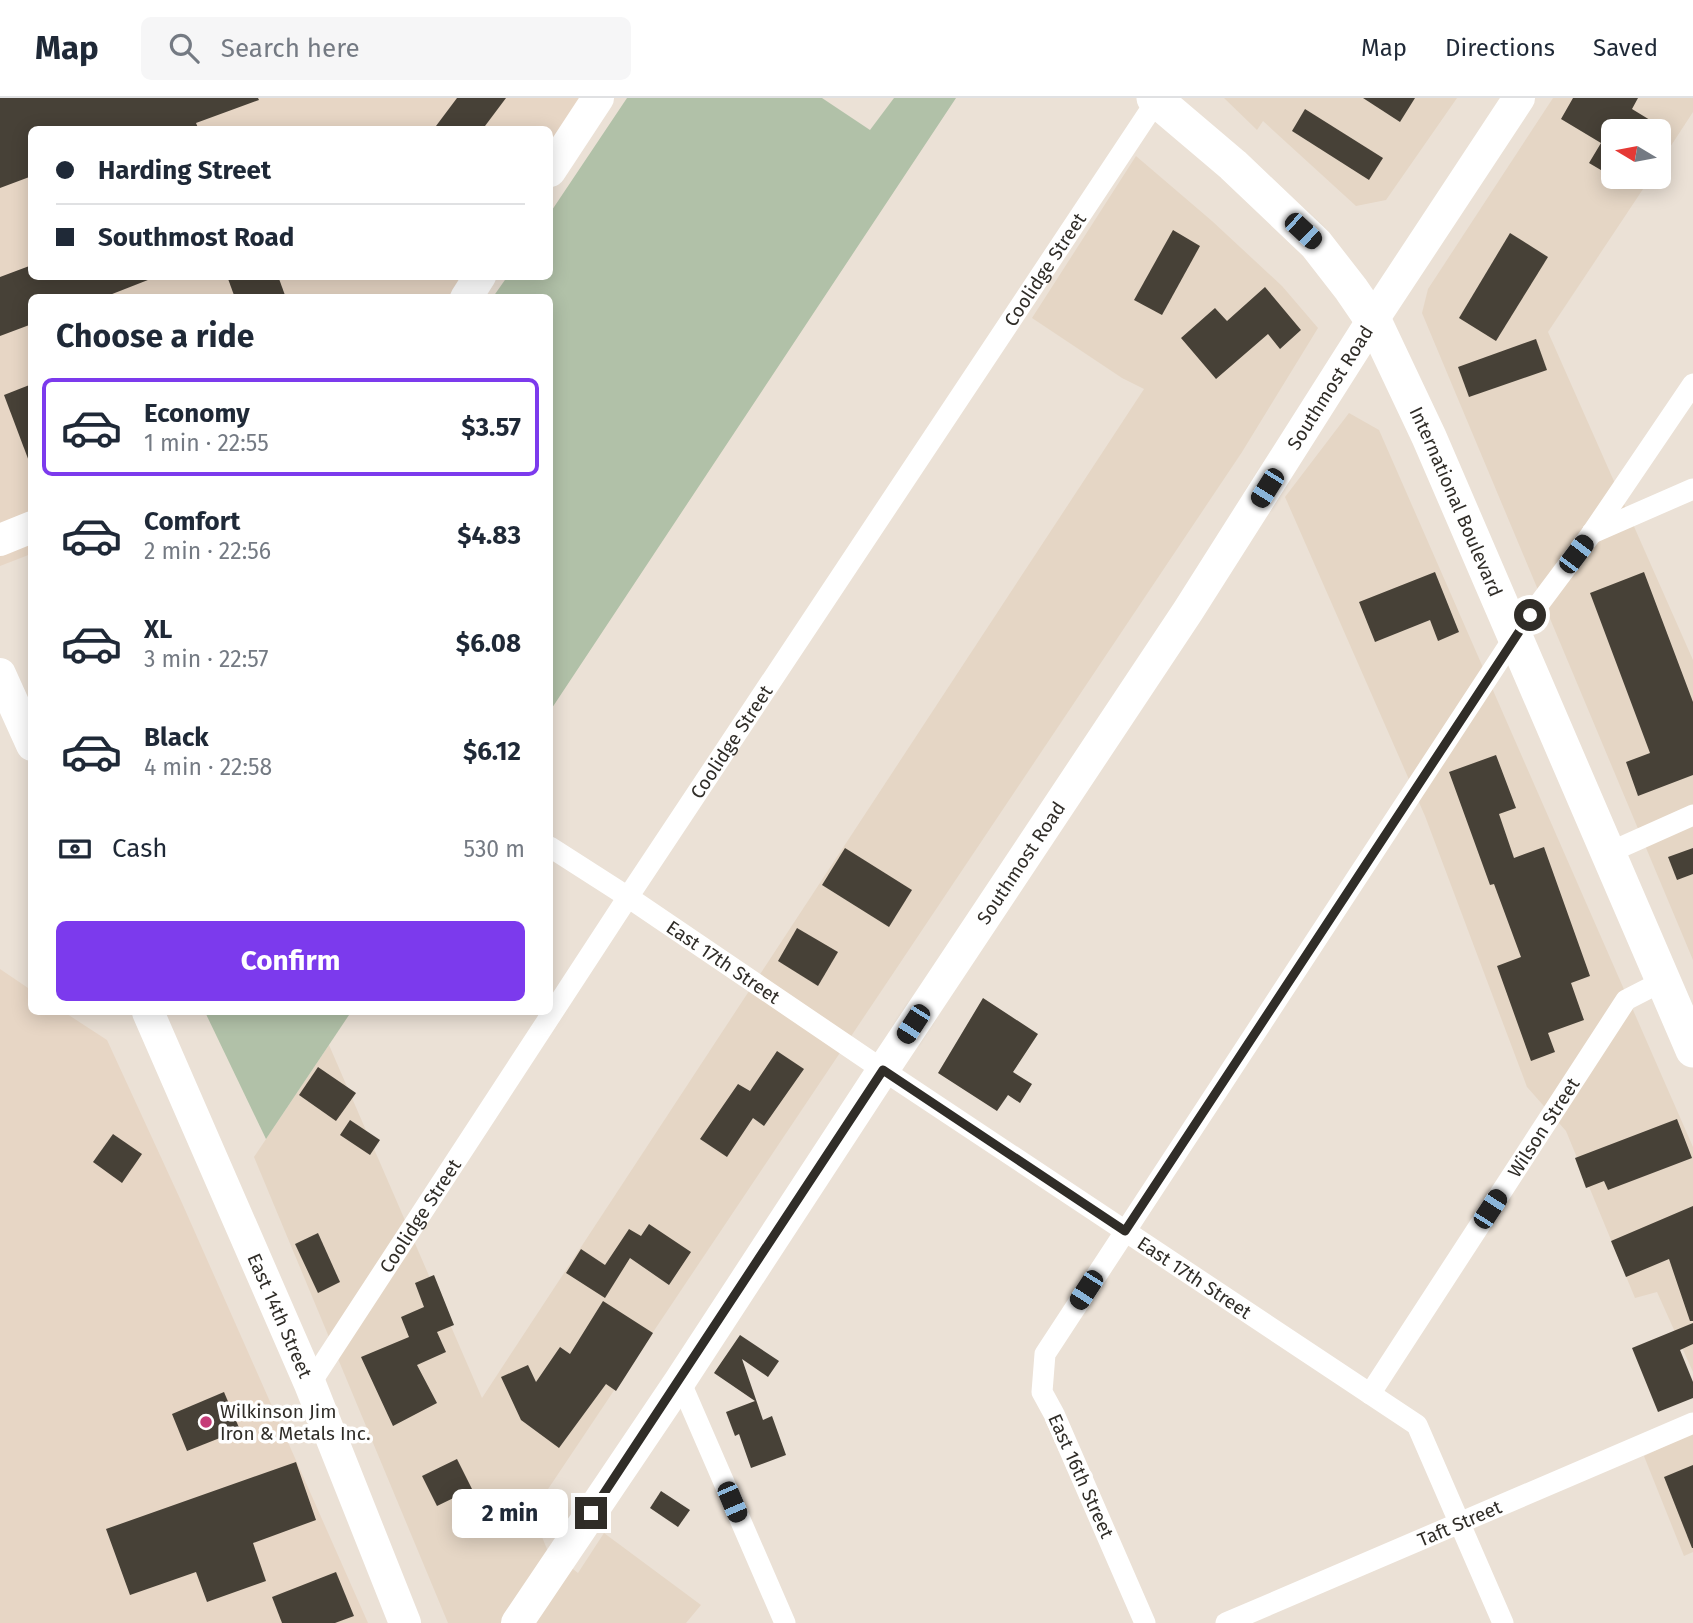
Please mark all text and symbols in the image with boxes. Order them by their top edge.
search box [141,17,631,80]
text: Map [35,28,99,68]
icon: search [165,29,203,67]
text: Search here [221,33,360,64]
text: Map [1361,34,1407,62]
text: Directions [1445,34,1555,62]
text: Saved [1593,34,1658,62]
north arrow [1601,119,1671,189]
map controls [1601,119,1671,189]
text: Harding Street [98,155,271,186]
street label: Coolidge Street [999,208,1091,330]
car [1281,209,1326,253]
text: Southmost Road [98,222,294,253]
text: Choose a ride [56,317,254,355]
street label: Southmost Road [1282,321,1378,454]
icon: car [60,396,123,459]
text: Economy [144,398,250,429]
street label: International Boulevard [1405,403,1508,600]
text: $3.57 [461,412,521,443]
text: 1 min · 22:55 [144,429,269,457]
car [1247,465,1288,511]
icon: car [60,504,123,567]
text: Comfort [144,506,240,537]
text: $4.83 [457,520,521,551]
car [1555,531,1598,577]
text: 2 min · 22:56 [144,537,271,565]
route start [1514,599,1546,631]
icon: car [60,612,123,675]
text: XL [144,614,172,645]
text: $6.08 [456,628,521,659]
text: 3 min · 22:57 [144,645,269,673]
street label: Coolidge Street [685,681,777,803]
icon: car [60,720,123,783]
text: Black [144,722,209,753]
text: $6.12 [463,736,521,767]
text: 4 min · 22:58 [144,753,272,781]
street label: Southmost Road [972,797,1070,928]
icon: cash [56,830,94,868]
text: Cash [112,833,168,864]
text: 530 m [464,835,525,863]
street label: East 17th Street [662,915,785,1008]
button: Confirm [56,921,525,1001]
car [893,1001,934,1047]
street label: Wilson Street [1502,1073,1584,1182]
street label: Coolidge Street [374,1154,466,1277]
car [1470,1186,1511,1232]
street label: East 17th Street [1133,1231,1256,1323]
street label: East 14th Street [243,1250,317,1382]
car [1066,1267,1107,1313]
place label: Wilkinson Jim Iron & Metals Inc. [220,1400,371,1445]
street label: East 16th Street [1043,1410,1119,1542]
marker: Wilkinson Jim Iron & Metals Inc. [198,1414,214,1430]
car [715,1479,750,1525]
callout: 2 min [451,1488,566,1538]
street label: Taft Street [1414,1495,1505,1551]
route end [575,1497,607,1529]
text: 2 min [482,1499,538,1527]

